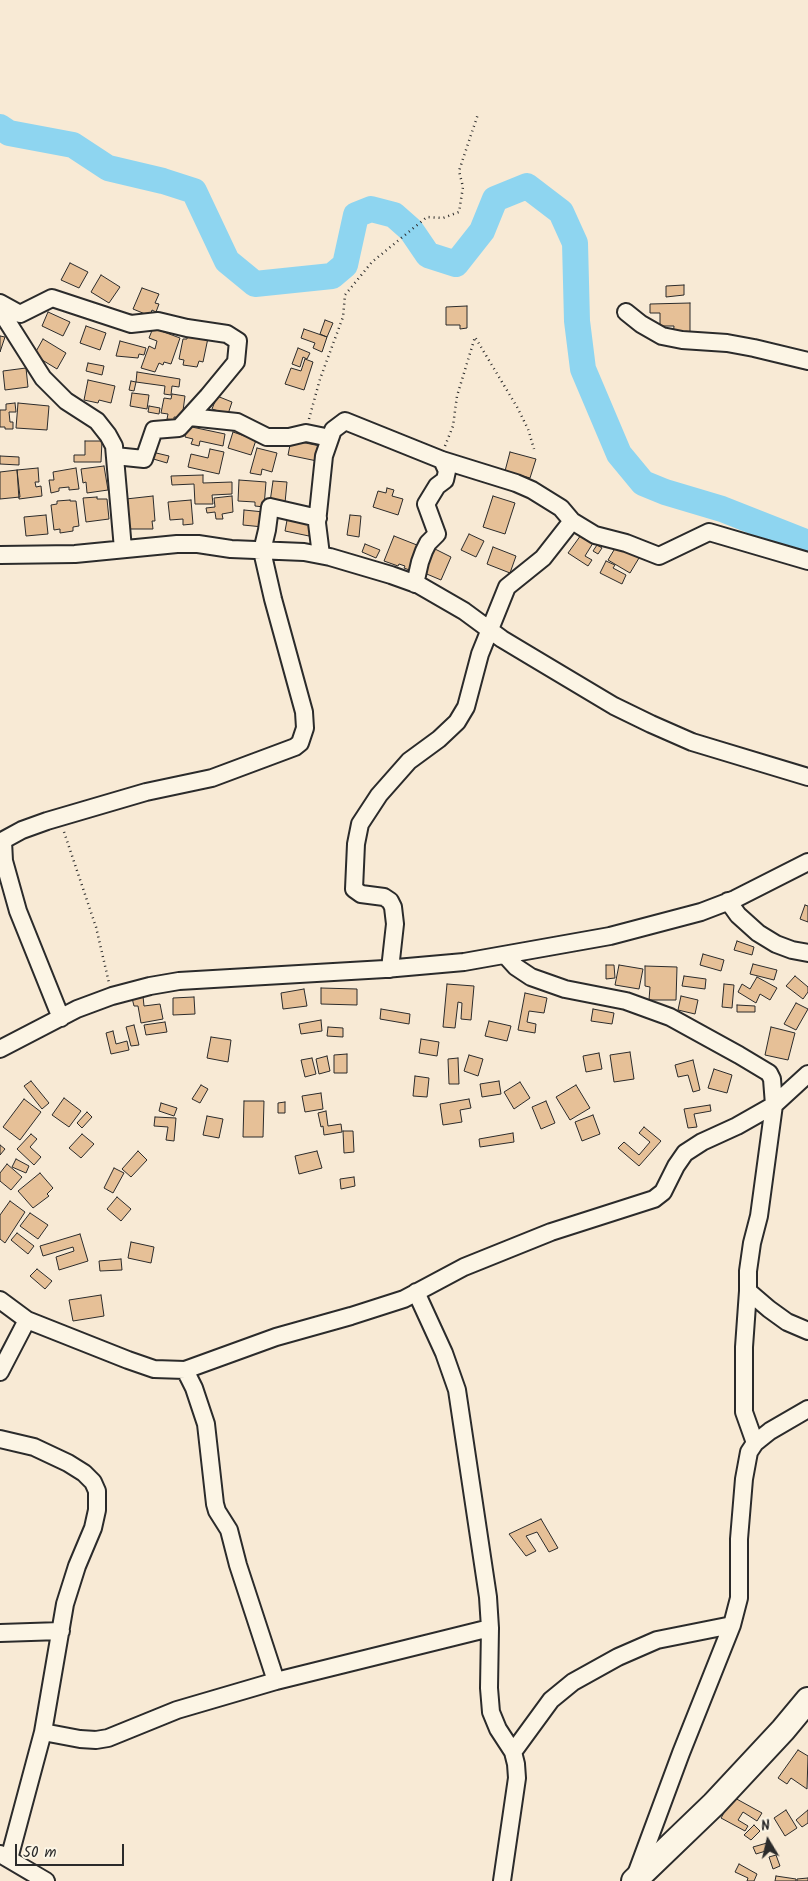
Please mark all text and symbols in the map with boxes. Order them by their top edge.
text: N [760,1815,772,1838]
north arrow [743,1816,793,1866]
scale bar [18,1834,126,1866]
text: 50 m [23,1841,57,1865]

